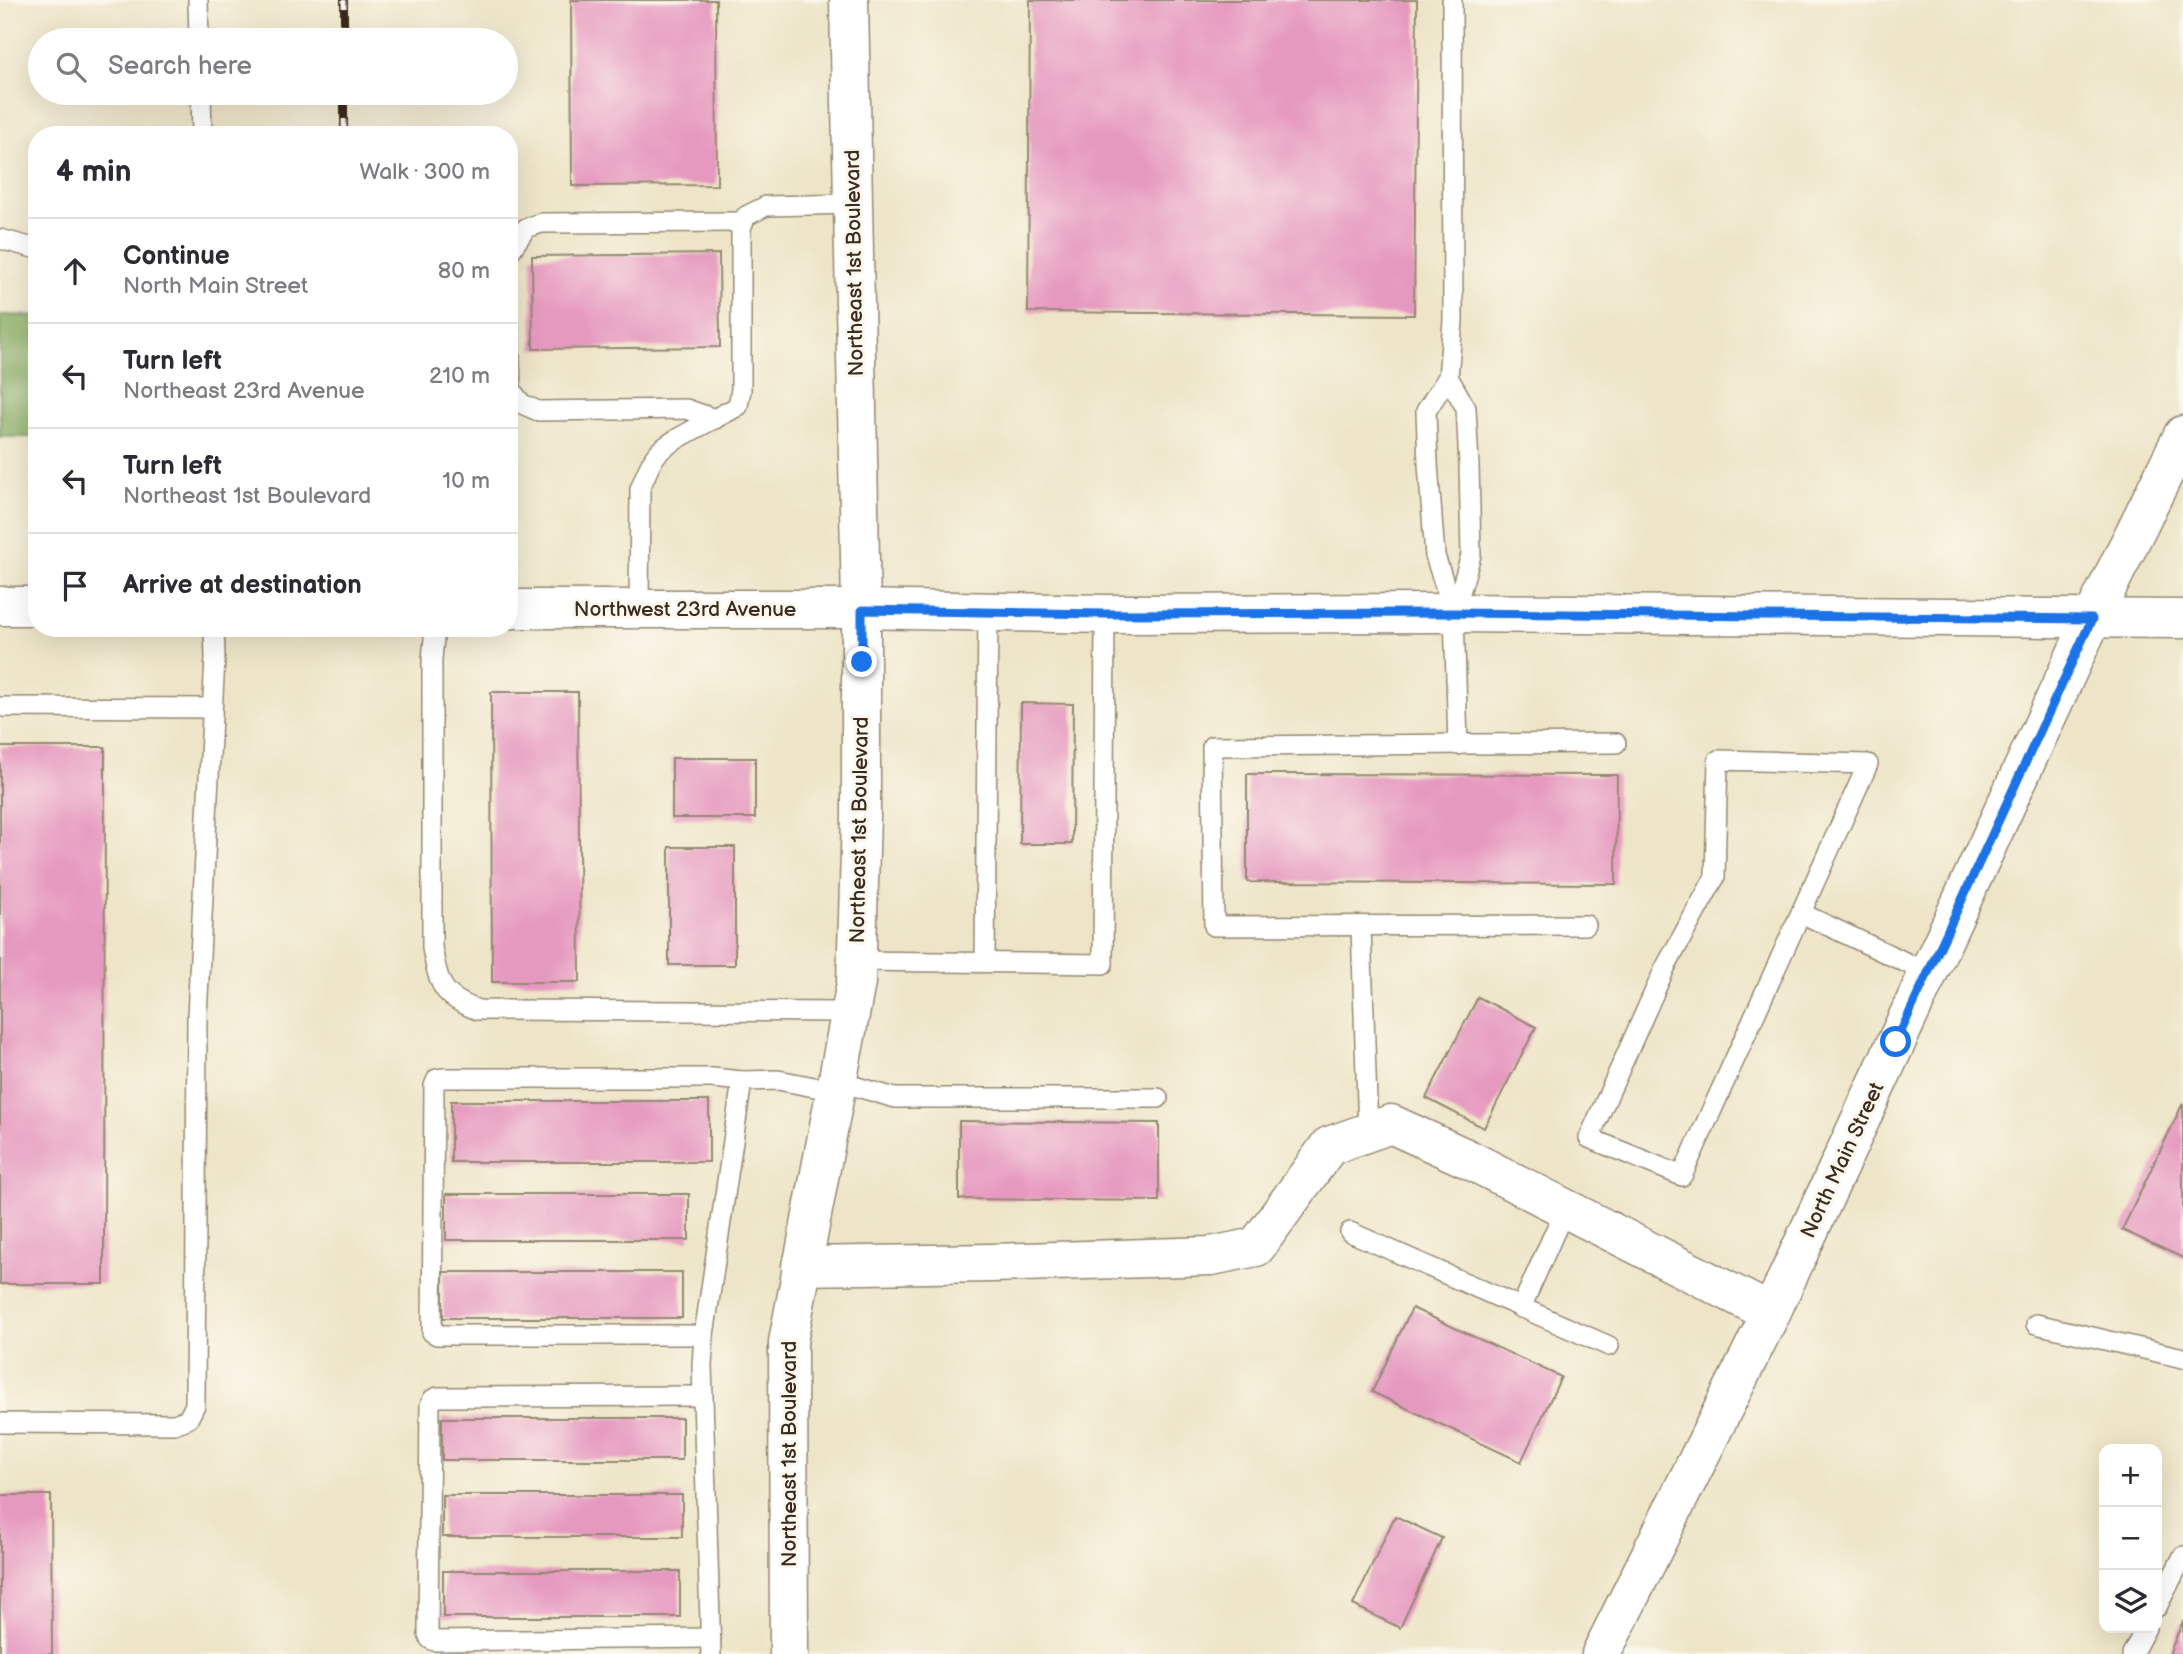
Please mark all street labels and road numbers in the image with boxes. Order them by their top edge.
street label: Northeast 1st Boulevard [840,149,869,377]
street label: Northwest 23rd Avenue [574,597,796,622]
street label: Northeast 1st Boulevard [845,716,874,944]
street label: North Main Street [1795,1078,1890,1242]
street label: Northeast 1st Boulevard [777,1341,802,1567]

